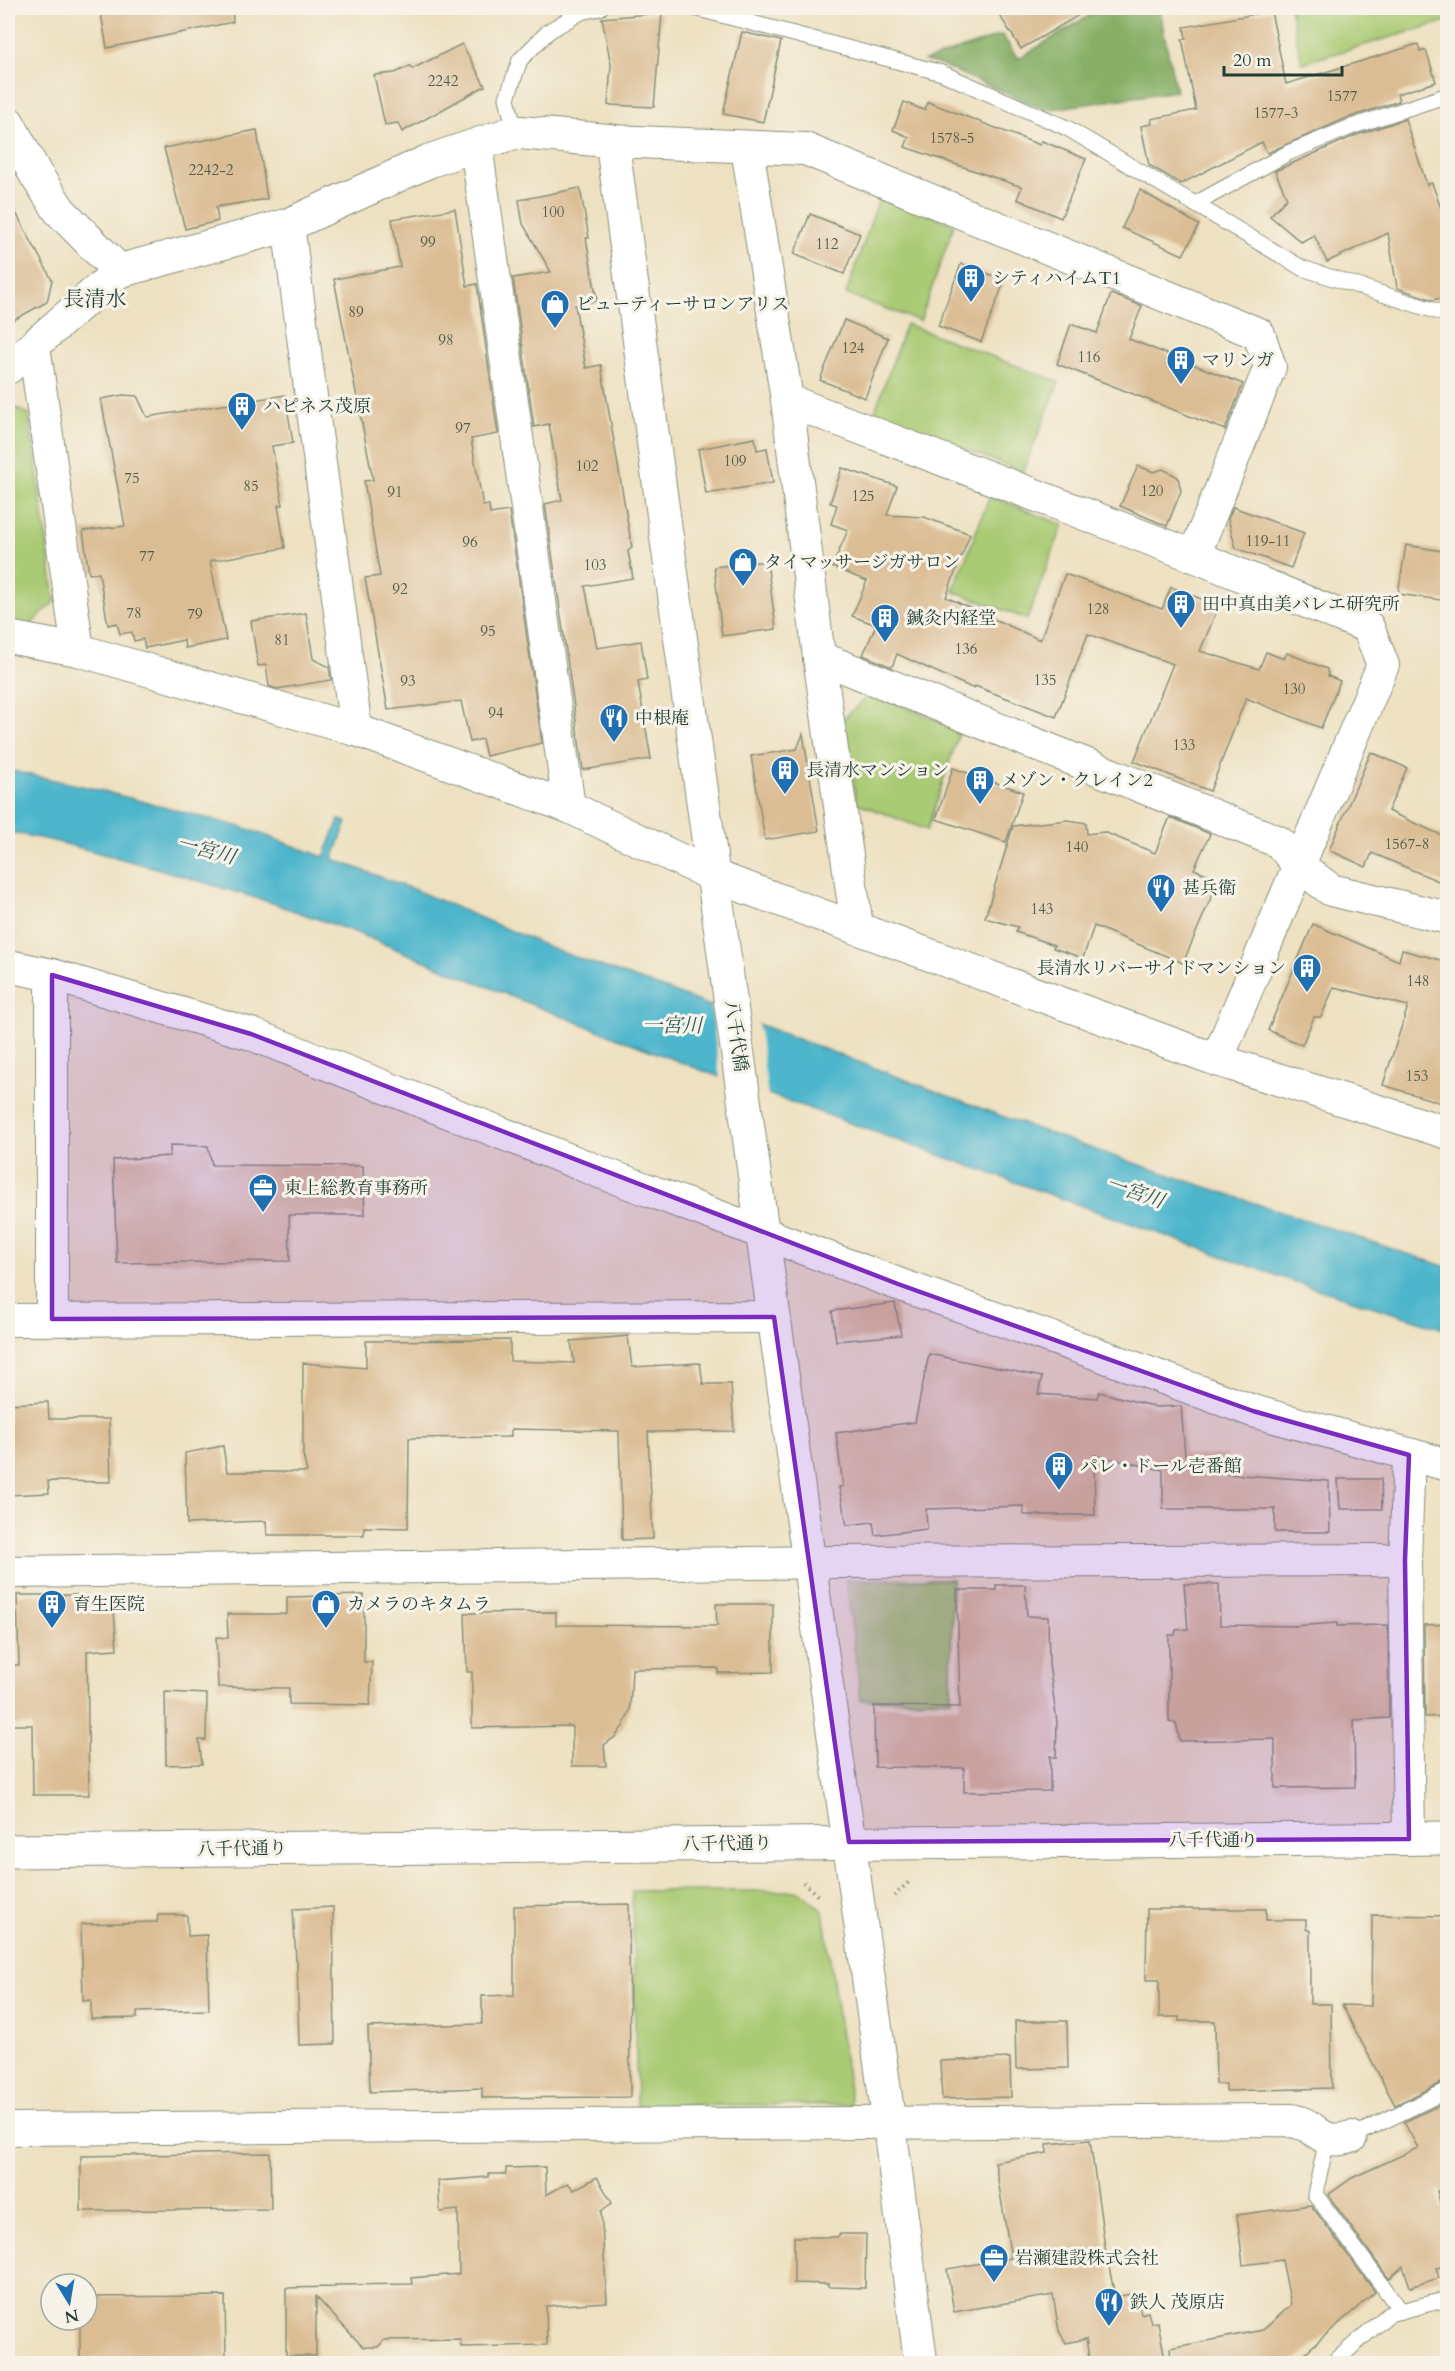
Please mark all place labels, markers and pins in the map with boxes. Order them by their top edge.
building icon: シティハイムT1 [955,262,987,304]
place label: シティハイムT1 [992,266,1121,291]
shop icon: ビューティーサロンアリス [539,288,571,330]
place label: ビューティーサロンアリス [576,292,789,317]
building icon: マリンガ [1165,344,1197,386]
place label: マリンガ [1202,348,1274,373]
building icon: ハピネス茂原 [226,390,258,432]
place label: ハピネス茂原 [263,394,371,419]
shop icon: タイマッサージガサロン [727,546,759,588]
place label: タイマッサージガサロン [764,550,961,575]
building icon: 田中真由美バレエ研究所 [1165,588,1197,630]
place label: 田中真由美バレエ研究所 [1202,592,1400,617]
building icon: 鍼灸内経堂 [869,602,901,644]
place label: 鍼灸内経堂 [906,606,996,631]
restaurant icon: 中根庵 [598,702,630,744]
place label: 中根庵 [635,706,689,731]
building icon: 長清水マンション [769,754,801,796]
place label: 長清水マンション [806,758,949,783]
building icon: メゾン・クレイン2 [964,764,996,806]
place label: メゾン・クレイン2 [1001,768,1153,793]
restaurant icon: 甚兵衛 [1145,872,1177,914]
place label: 甚兵衛 [1182,876,1236,901]
building icon: 長清水リバーサイドマンション [1291,952,1323,994]
place label: 長清水リバーサイドマンション [1037,956,1286,981]
office icon: 東上総教育事務所 [247,1172,279,1214]
place label: 東上総教育事務所 [284,1176,428,1201]
building icon: パレ・ドール壱番館 [1043,1450,1075,1492]
place label: パレ・ドール壱番館 [1080,1454,1242,1479]
building icon: 育生医院 [36,1588,68,1630]
shop icon: カメラのキタムラ [310,1588,342,1630]
place label: 育生医院 [73,1592,145,1617]
place label: カメラのキタムラ [347,1592,491,1617]
office icon: 岩瀬建設株式会社 [978,2242,1010,2284]
place label: 岩瀬建設株式会社 [1015,2246,1159,2271]
restaurant icon: 鉄人 茂原店 [1093,2286,1125,2328]
place label: 鉄人 茂原店 [1130,2290,1225,2315]

